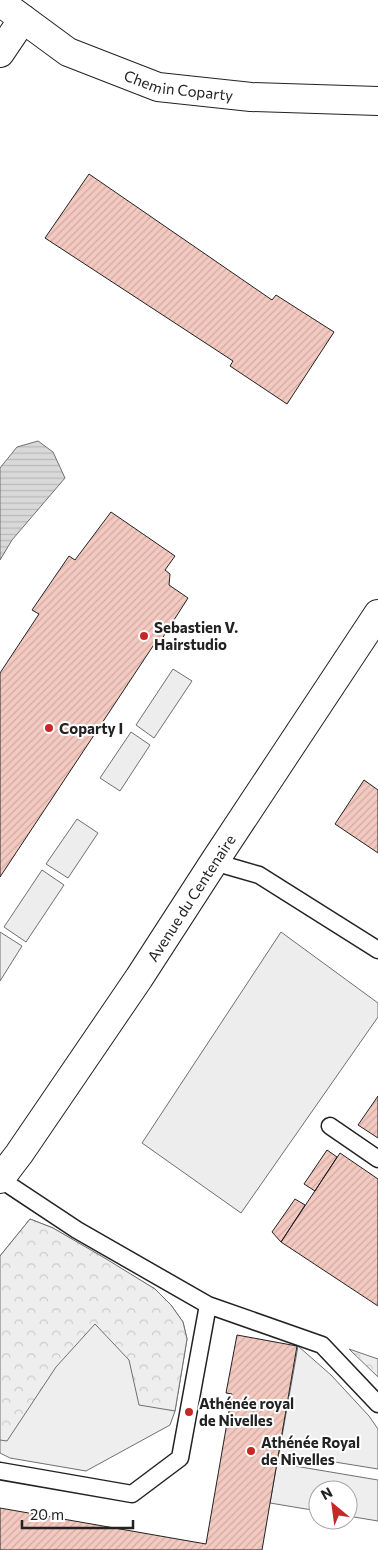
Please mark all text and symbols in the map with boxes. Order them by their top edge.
street label: Chemin Coparty [122,66,234,104]
place label: Sebastien V. Hairstudio [154,618,238,653]
marker: Sebastien V. Hairstudio [138,630,150,642]
place label: Coparty I [59,719,123,737]
marker: Coparty I [43,722,55,734]
street label: Avenue du Centenaire [143,831,239,965]
place label: Athénée royal de Nivelles [199,1394,294,1429]
marker: Athénée royal de Nivelles [183,1406,195,1418]
place label: Athénée Royal de Nivelles [261,1433,360,1468]
marker: Athénée Royal de Nivelles [245,1445,257,1457]
north arrow [308,1480,358,1530]
text: N [318,1483,335,1503]
scale bar [22,1498,134,1530]
text: 20 m [30,1505,64,1523]

